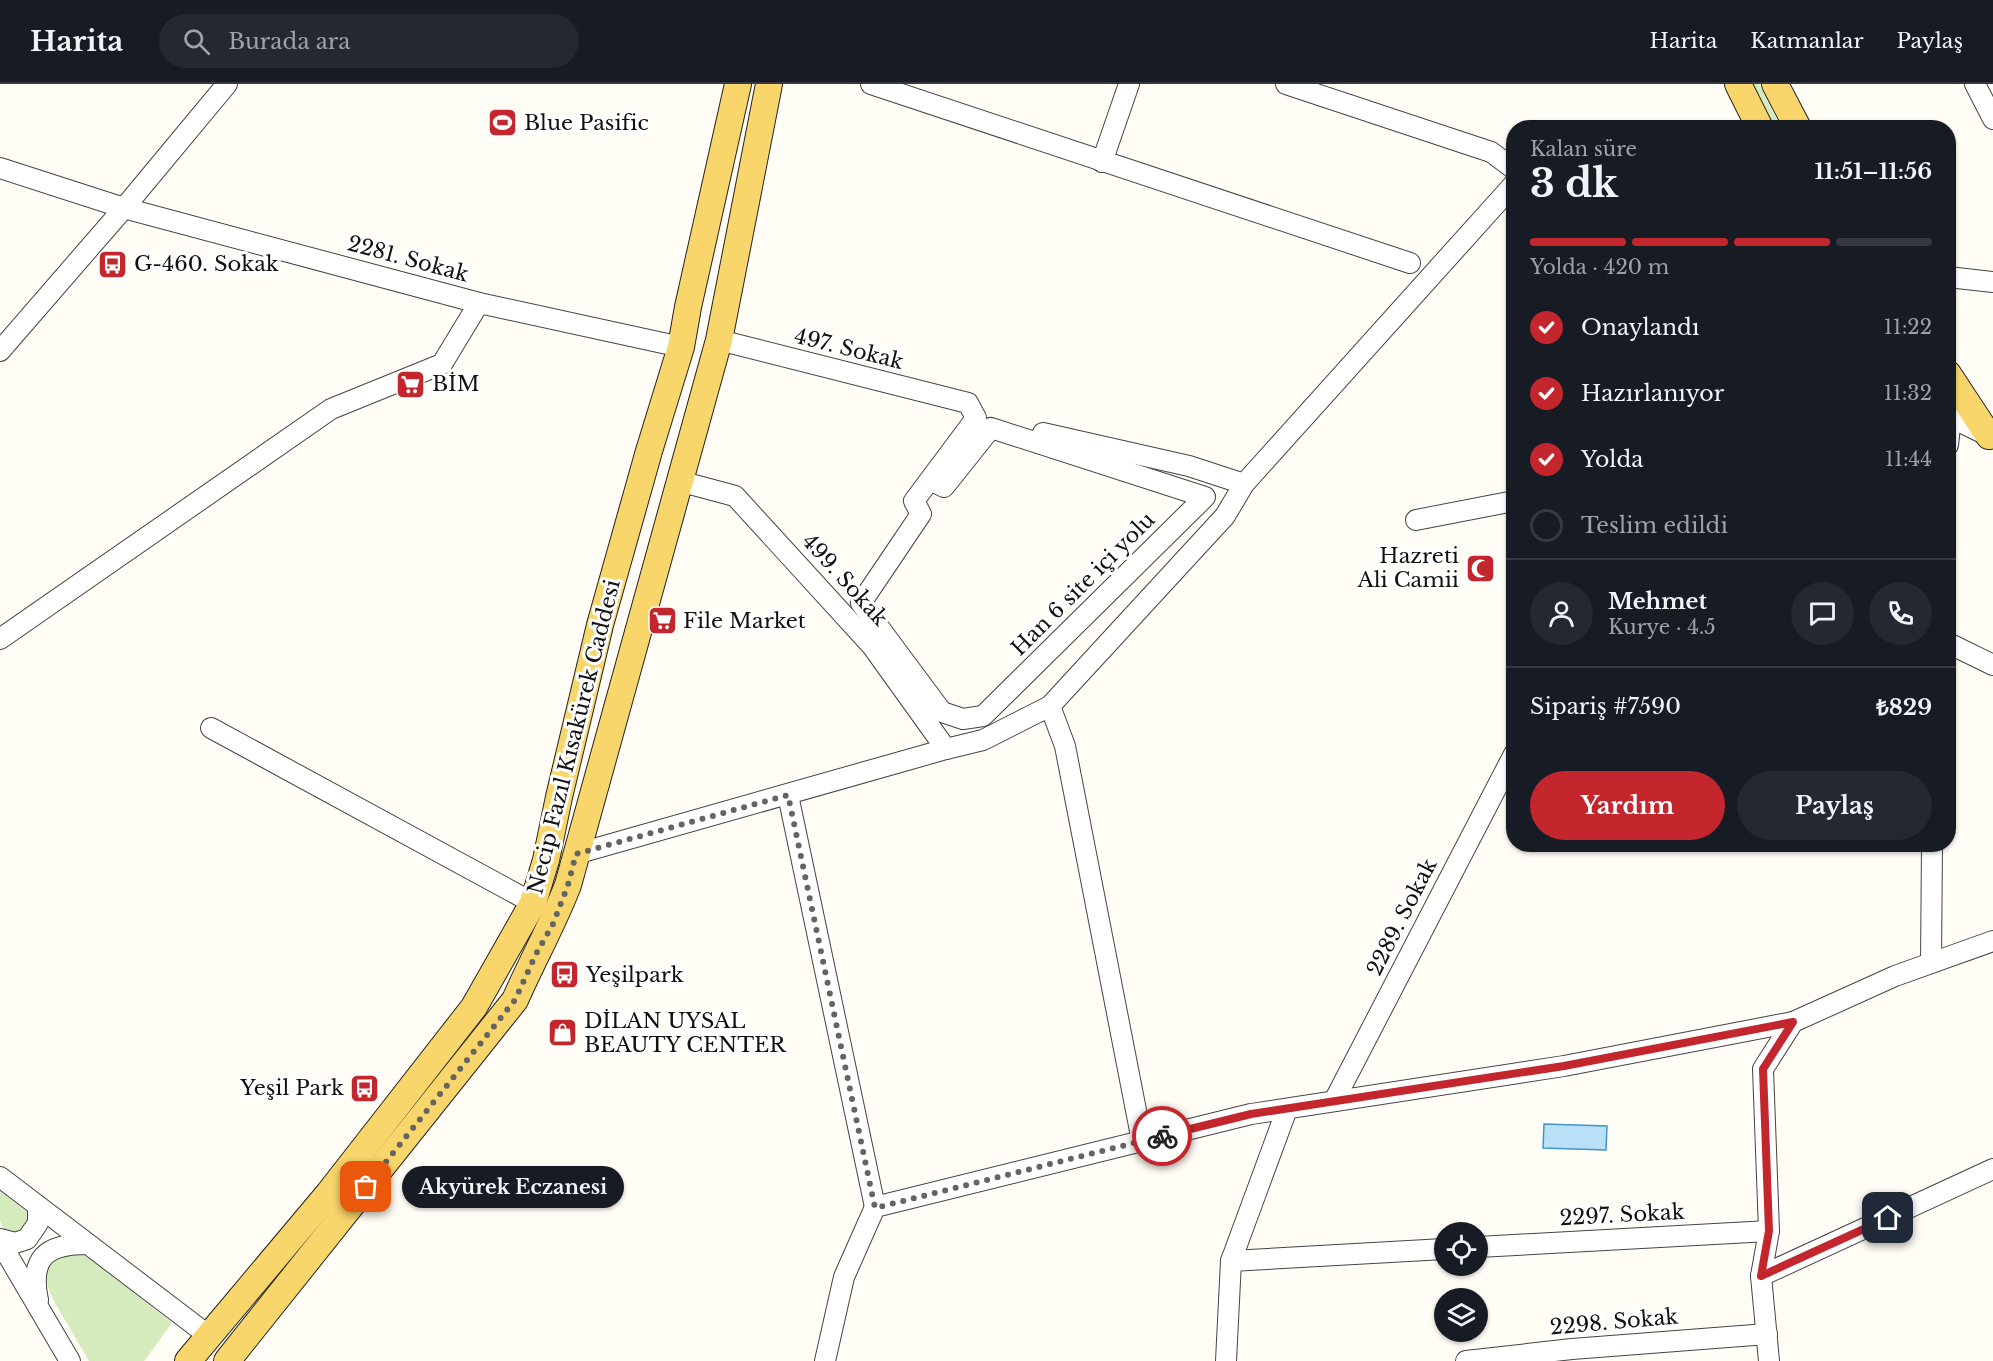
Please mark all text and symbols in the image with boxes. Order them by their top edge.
search box [159,14,579,68]
text: Harita [30,24,123,59]
icon: search [180,25,213,58]
text: Burada ara [228,28,351,55]
text: Harita [1650,28,1717,54]
text: Katmanlar [1750,28,1863,54]
text: Paylaş [1896,28,1963,54]
sports icon: Blue Pasific [487,107,519,139]
place label: Blue Pasific [524,110,649,136]
text: Kalan süre [1530,137,1637,161]
text: 11:51–11:56 [1814,158,1932,185]
text: 3 dk [1530,159,1618,208]
street label: 2281. Sokak [345,230,471,288]
bus stop icon: G-460. Sokak [97,248,129,280]
place label: G-460. Sokak [134,251,279,277]
text: Yolda · 420 m [1530,255,1669,279]
icon: check [1530,311,1563,344]
text: Onaylandı [1581,314,1699,341]
text: 11:22 [1884,315,1932,339]
street label: 497. Sokak [792,323,906,375]
supermarket icon: BİM [395,368,427,400]
place label: BİM [432,371,480,397]
icon: check [1530,377,1563,410]
text: Hazırlanıyor [1581,380,1724,407]
text: 11:32 [1884,381,1932,405]
icon: check [1530,443,1563,476]
text: Yolda [1581,446,1643,473]
text: 11:44 [1885,447,1932,471]
street label: Han 6 site içi yolu [1006,507,1160,661]
text: Teslim edildi [1581,512,1728,539]
street label: 499. Sokak [797,529,893,632]
place label: Hazreti Ali Camii [1356,543,1459,593]
mosque icon: Hazreti Ali Camii [1464,552,1496,584]
street label: Necip Fazıl Kısakürek Caddesi [522,577,626,897]
button: person [1530,582,1593,645]
button: chat [1791,582,1854,645]
button: phone [1869,582,1932,645]
text: Mehmet [1608,588,1707,615]
supermarket icon: File Market [646,605,678,637]
place label: File Market [683,608,806,634]
text: Kurye · 4.5 [1608,615,1716,639]
text: Sipariş #7590 [1530,693,1681,720]
text: ₺829 [1876,694,1932,721]
button: Yardım [1530,771,1725,840]
button: Paylaş [1737,771,1932,840]
street label: 2289. Sokak [1361,854,1443,980]
bus stop icon: Yeşilpark [549,959,581,991]
place label: Yeşilpark [585,962,684,988]
place label: DİLAN UYSAL BEAUTY CENTER [584,1008,787,1058]
shop icon: DİLAN UYSAL BEAUTY CENTER [547,1017,579,1049]
bus stop icon: Yeşil Park [349,1072,381,1104]
place label: Yeşil Park [239,1075,344,1101]
courier [1132,1106,1192,1166]
icon: bike [1146,1120,1179,1153]
pin [340,1161,391,1212]
callout: Akyürek Eczanesi [402,1166,624,1208]
icon: bag [349,1170,382,1203]
text: Akyürek Eczanesi [419,1175,607,1199]
pin [1862,1192,1913,1243]
street label: 2297. Sokak [1559,1199,1685,1231]
icon: home [1871,1201,1904,1234]
map controls [1434,1222,1488,1342]
button: locate [1434,1222,1488,1276]
button: layers [1434,1288,1488,1342]
street label: 2298. Sokak [1549,1303,1679,1341]

